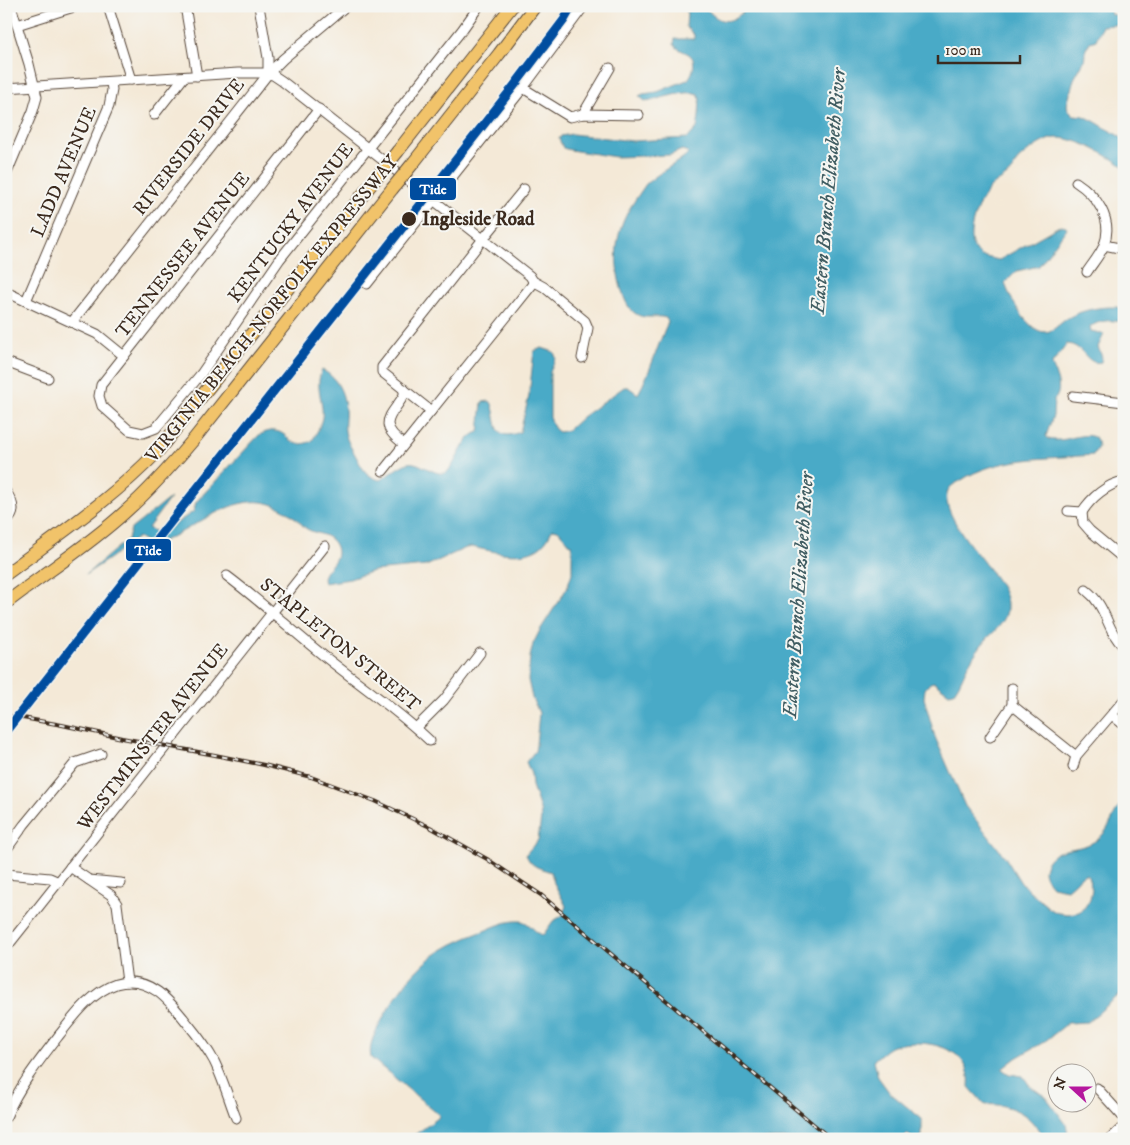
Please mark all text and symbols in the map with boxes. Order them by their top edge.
scale bar [938,32,1020,64]
text: 100 m [945,41,981,60]
water label: Eastern Branch Elizabeth River [806,66,852,316]
street label: RIVERSIDE DRIVE [128,74,250,220]
street label: LADD AVENUE [26,104,102,240]
street label: KENTUCKY AVENUE [223,139,359,307]
street label: VIRGINIA BEACH-NORFOLK EXPRESSWAY [140,150,404,468]
street label: TENNESSEE AVENUE [111,167,255,343]
line badge: Tide [409,177,457,201]
text: Tide [419,181,447,199]
place label: Ingleside Road [422,208,535,231]
marker: Ingleside Road [400,210,418,228]
water label: Eastern Branch Elizabeth River [778,470,820,720]
line badge: Tide [125,538,172,562]
text: Tide [134,542,162,560]
street label: STAPLETON STREET [255,573,425,717]
street label: WESTMINSTER AVENUE [72,639,233,836]
north arrow [1048,1062,1098,1112]
text: N [1050,1075,1071,1092]

